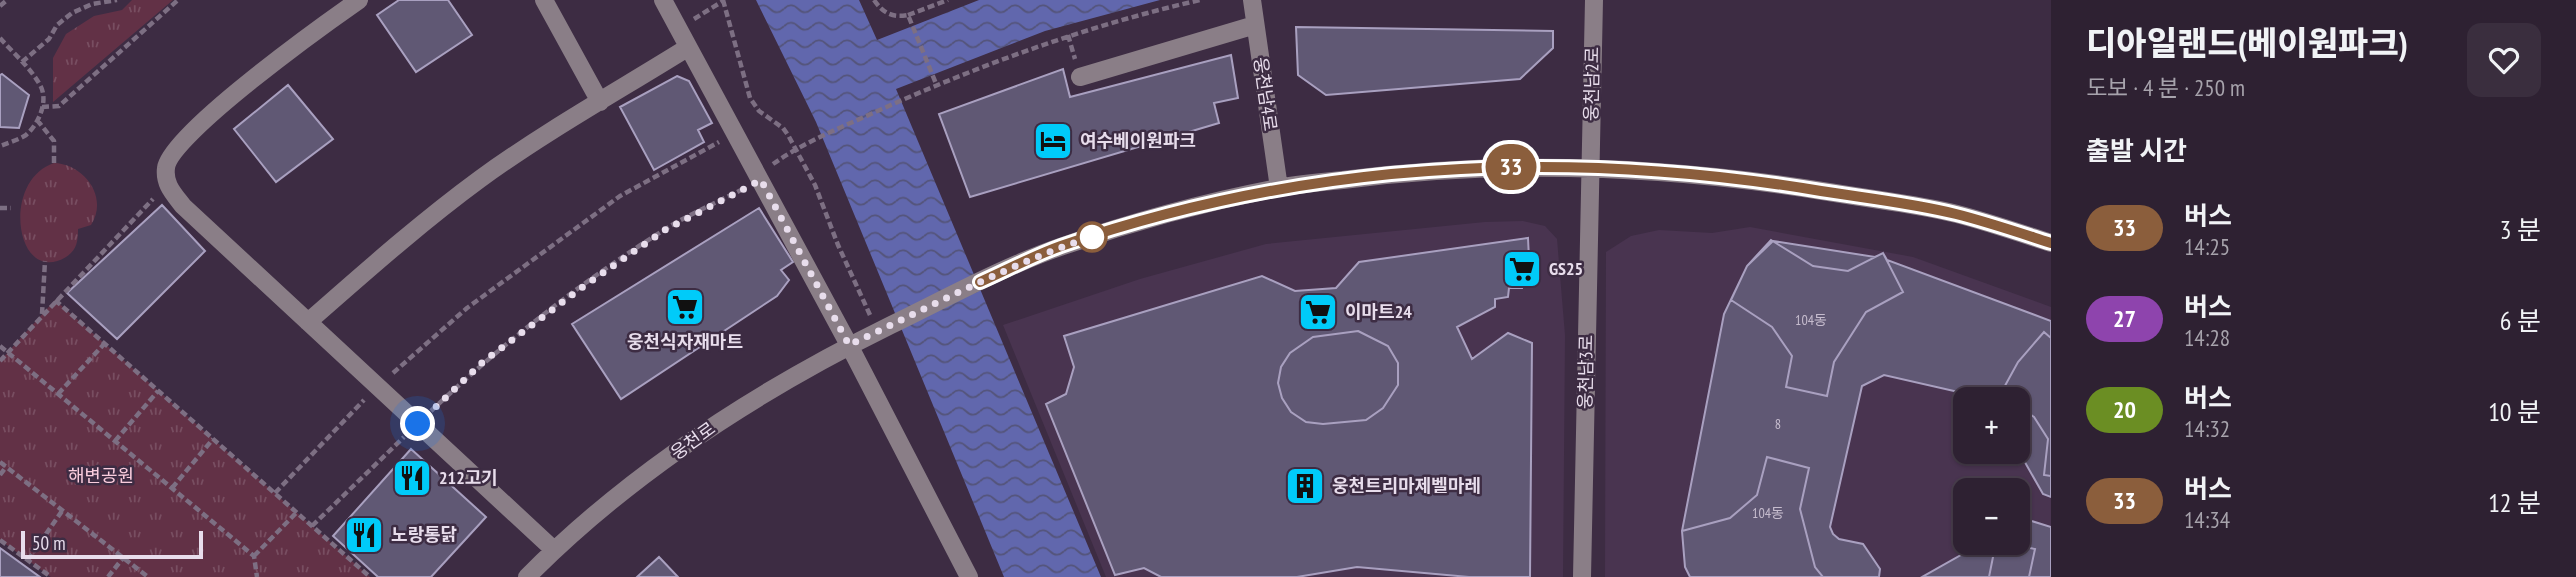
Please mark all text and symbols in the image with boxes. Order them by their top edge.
text: 디아일랜드(베이원파크) [2086,21,2408,64]
button: heart [2467,23,2541,97]
street label: 웅천남2로 [1579,47,1604,121]
street label: 웅천남4로 [1249,56,1282,132]
text: 도보 · 4 분 · 250 m [2086,73,2245,102]
hotel icon: 여수베이원파크 [1032,120,1074,162]
place label: 여수베이원파크 [1080,129,1196,152]
text: 출발 시간 [2086,134,2187,167]
line badge: 33 [1480,144,1542,190]
text: 33 [1500,151,1522,182]
text: 버스 [2184,199,2232,232]
text: 33 [2113,212,2136,243]
text: 3 분 [2500,213,2541,246]
unlabelled marker [1077,222,1107,252]
text: 14:25 [2184,232,2230,261]
supermarket icon: GS25 [1501,248,1543,290]
place label: GS25 [1549,257,1583,280]
supermarket icon: 웅천식자재마트 [664,286,706,328]
text: 버스 [2184,290,2232,323]
supermarket icon: 이마트24 [1297,291,1339,333]
place label: 이마트24 [1345,300,1412,323]
text: 27 [2113,303,2136,334]
text: 6 분 [2500,304,2541,337]
house number: 104동 [1795,311,1827,329]
text: 14:28 [2184,323,2230,352]
place label: 웅천식자재마트 [627,330,743,353]
street label: 웅천남3로 [1573,335,1598,409]
text: 버스 [2184,381,2232,414]
map controls [1953,387,2030,555]
button: + [1953,387,2030,464]
text: 20 [2113,394,2136,425]
text: 10 분 [2488,395,2541,428]
your location [400,406,435,441]
text: 14:32 [2184,414,2230,443]
house number: 8 [1775,415,1781,433]
street label: 웅천로 [666,417,720,465]
restaurant icon: 212고기 [391,457,433,499]
park label: 해변공원 [68,464,134,487]
building icon: 웅천트리마제벨마레 [1284,465,1326,507]
place label: 212고기 [439,466,498,489]
text: 버스 [2184,472,2232,505]
place label: 웅천트리마제벨마레 [1332,474,1481,497]
button: − [1953,478,2030,555]
text: 33 [2113,485,2136,516]
text: 12 분 [2488,486,2541,519]
house number: 104동 [1752,504,1784,522]
text: 14:34 [2184,505,2230,534]
restaurant icon: 노랑통닭 [343,514,385,556]
place label: 노랑통닭 [391,523,457,546]
scale bar [21,528,203,560]
text: 50 m [32,531,66,555]

